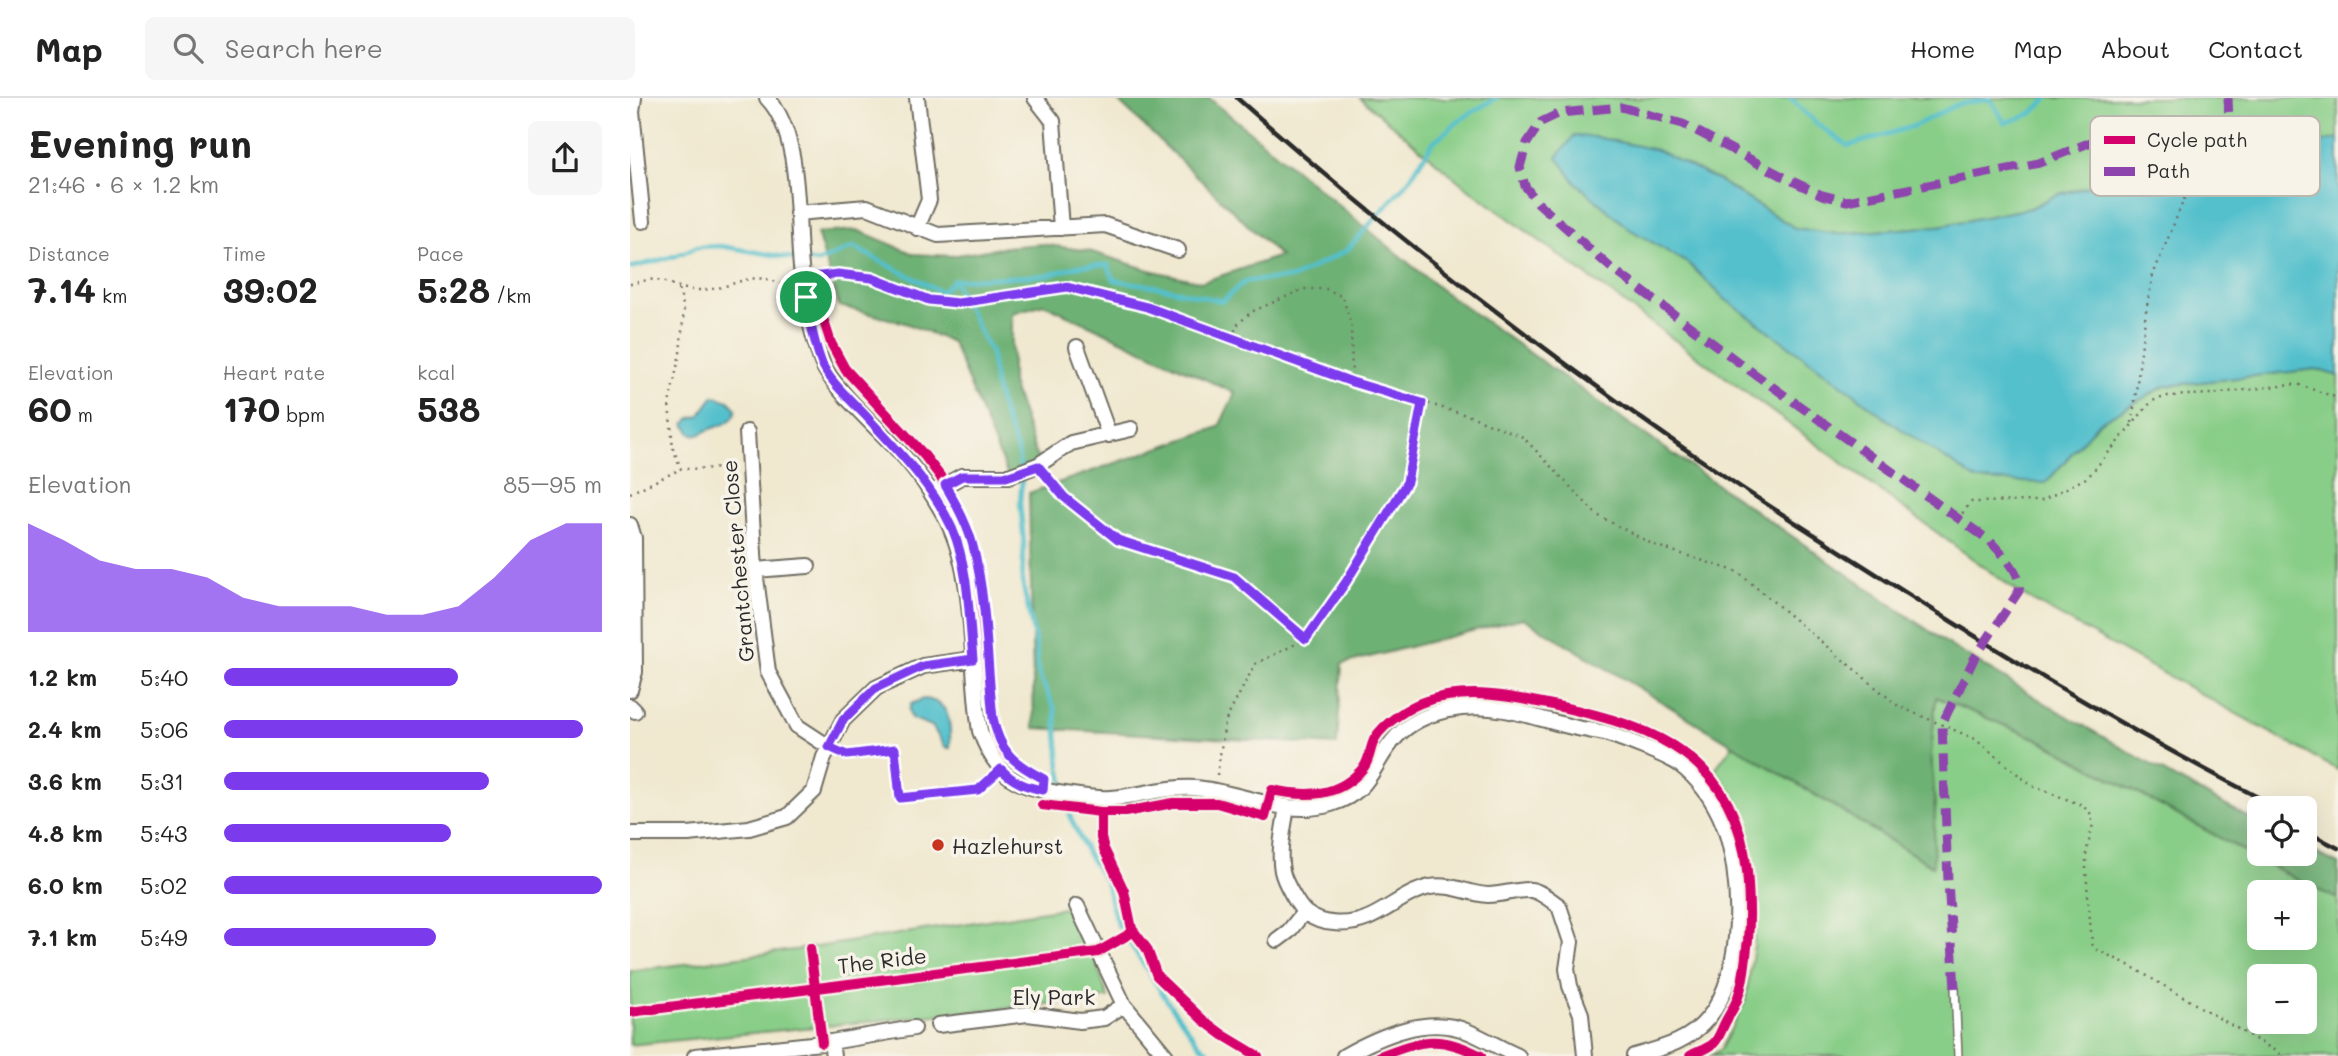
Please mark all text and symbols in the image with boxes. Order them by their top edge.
search box [145,17,635,80]
text: Map [35,27,103,70]
icon: search [169,29,207,67]
text: Search here [225,31,383,65]
text: Home [1910,33,1975,64]
text: Map [2013,33,2062,64]
text: About [2100,33,2170,64]
text: Contact [2208,33,2303,64]
legend [2090,116,2320,196]
text: Evening run [28,118,252,168]
button: share [528,121,602,195]
text: Cycle path [2147,127,2247,152]
text: Path [2147,158,2190,183]
text: 21:46 · 6 × 1.2 km [28,169,219,199]
text: Distance [28,241,110,266]
text: Time [223,241,266,266]
text: Pace [417,241,464,266]
text: 7.14 [28,266,96,312]
text: 39:02 [223,266,318,312]
text: 5:28 [417,266,490,312]
pin [776,267,836,327]
icon: arrive [787,278,825,316]
text: km [96,283,127,308]
text: /km [490,283,531,308]
text: Elevation [28,360,113,385]
text: Heart rate [223,360,325,385]
text: kcal [417,360,455,385]
text: 60 [28,385,72,431]
text: 170 [223,385,280,431]
text: 538 [417,385,480,431]
text: m [72,402,93,427]
text: bpm [280,402,325,427]
street label: Grantchester Close [715,459,759,663]
text: Elevation [28,469,131,499]
text: 85–95 m [503,469,602,499]
text: 1.2 km [28,662,97,692]
text: 5:40 [140,662,188,692]
text: 2.4 km [28,714,101,744]
text: 5:06 [140,714,189,744]
text: 3.6 km [28,766,102,796]
text: 5:31 [140,766,184,796]
map controls [2247,796,2317,1034]
button: locate [2247,796,2317,866]
text: 4.8 km [28,818,103,848]
text: 5:43 [140,818,188,848]
place label: Hazlehurst [952,832,1063,859]
marker: Hazlehurst [930,837,946,853]
text: 6.0 km [28,870,103,900]
text: 5:02 [140,870,188,900]
button: + [2247,880,2317,950]
text: 7.1 km [28,922,97,952]
text: 5:49 [140,922,188,952]
street label: The Ride [836,941,928,979]
button: − [2247,964,2317,1034]
street label: Ely Park [1013,983,1095,1010]

